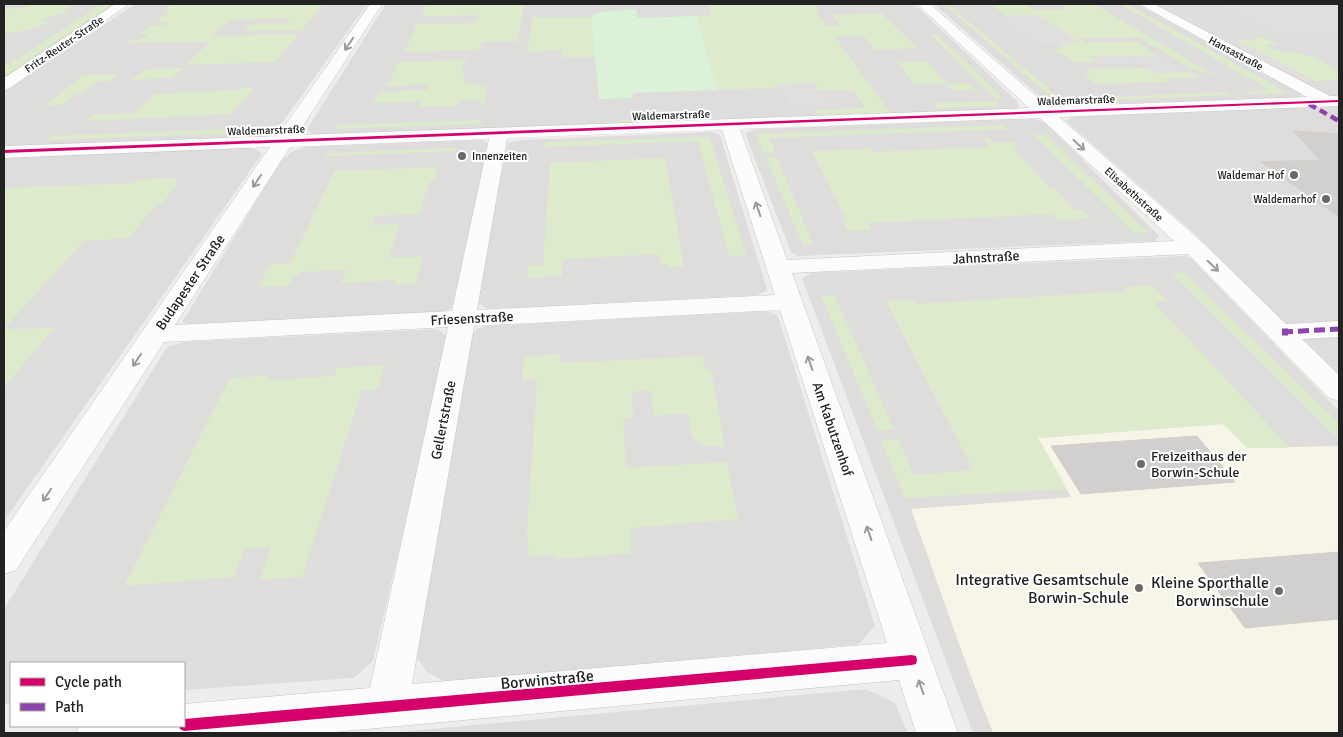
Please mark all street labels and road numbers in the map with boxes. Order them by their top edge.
street label: Fritz-Reuter-Straße [22,13,106,76]
street label: Hansastraße [1206,34,1265,73]
street label: Waldemarstraße [1037,93,1115,108]
street label: Waldemarstraße [632,108,710,123]
street label: Waldemarstraße [227,123,305,138]
street label: Elisabethstraße [1102,165,1166,224]
street label: Budapester Straße [152,231,229,333]
street label: Jahnstraße [952,247,1020,268]
street label: Friesenstraße [430,308,514,329]
street label: Gellertstraße [427,379,459,461]
street label: Am Kabutzenhof [808,380,857,480]
street label: Borwinstraße [500,666,595,694]

